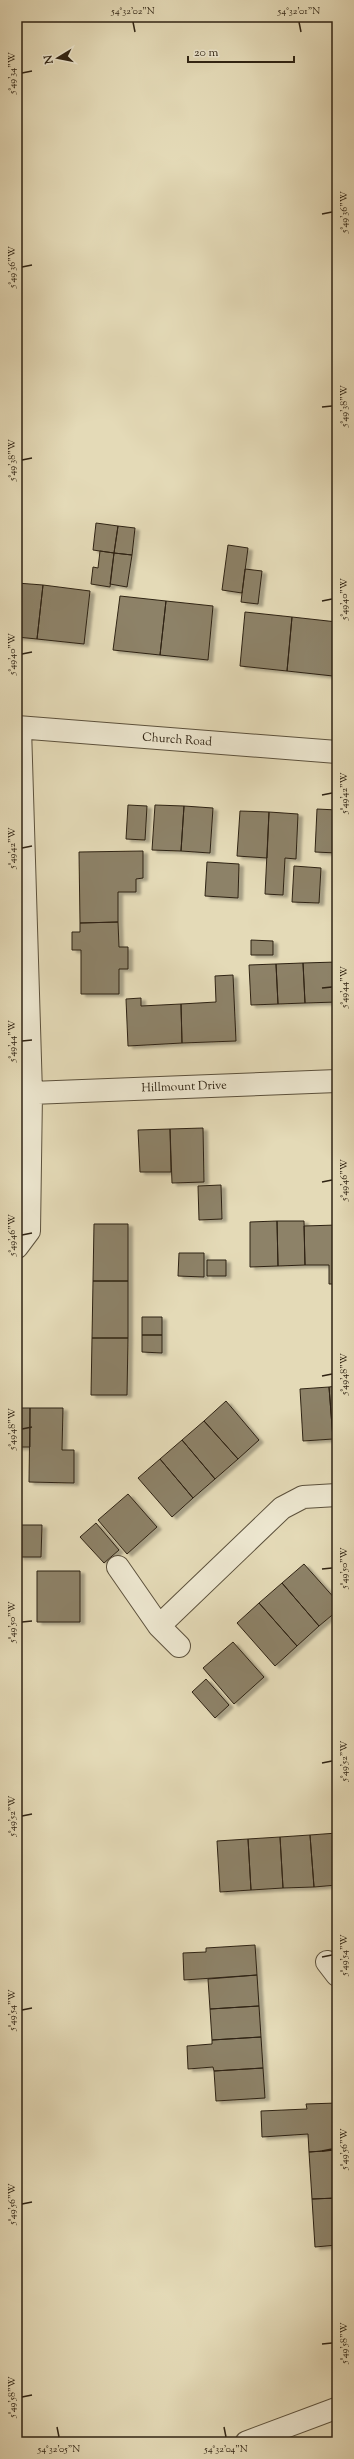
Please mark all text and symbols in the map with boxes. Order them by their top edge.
text: 54°32'02"N [110,4,155,19]
text: 54°32'01"N [277,4,320,19]
north arrow [38,38,78,78]
scale bar [188,38,294,64]
text: 20 m [194,44,219,62]
text: 5°49'34"W [5,52,20,95]
text: N [40,54,58,66]
text: 5°49'36"W [337,191,352,234]
text: 5°49'36"W [5,246,20,289]
text: 5°49'38"W [337,385,352,428]
text: 5°49'38"W [5,439,20,482]
text: 5°49'40"W [337,578,352,621]
text: 5°49'40"W [5,633,20,676]
street label: Church Road [141,729,213,751]
text: 5°49'42"W [337,772,352,815]
text: 5°49'42"W [5,827,20,870]
text: 5°49'44"W [337,966,352,1009]
text: 5°49'44"W [5,1020,20,1063]
street label: Hillmount Drive [141,1077,227,1097]
text: 5°49'46"W [337,1159,352,1202]
text: 5°49'46"W [5,1214,20,1257]
text: 5°49'48"W [337,1353,352,1396]
text: 5°49'48"W [5,1408,20,1451]
text: 5°49'50"W [337,1547,352,1590]
text: 5°49'50"W [5,1601,20,1644]
text: 5°49'52"W [337,1741,352,1782]
text: 5°49'52"W [5,1796,20,1837]
text: 5°49'54"W [337,1934,352,1977]
text: 5°49'54"W [5,1989,20,2032]
text: 5°49'56"W [337,2128,352,2171]
text: 5°49'56"W [5,2183,20,2226]
text: 5°49'58"W [337,2322,352,2365]
text: 5°49'58"W [5,2376,20,2419]
text: 54°32'05"N [37,2442,80,2457]
text: 54°32'04"N [203,2442,248,2457]

